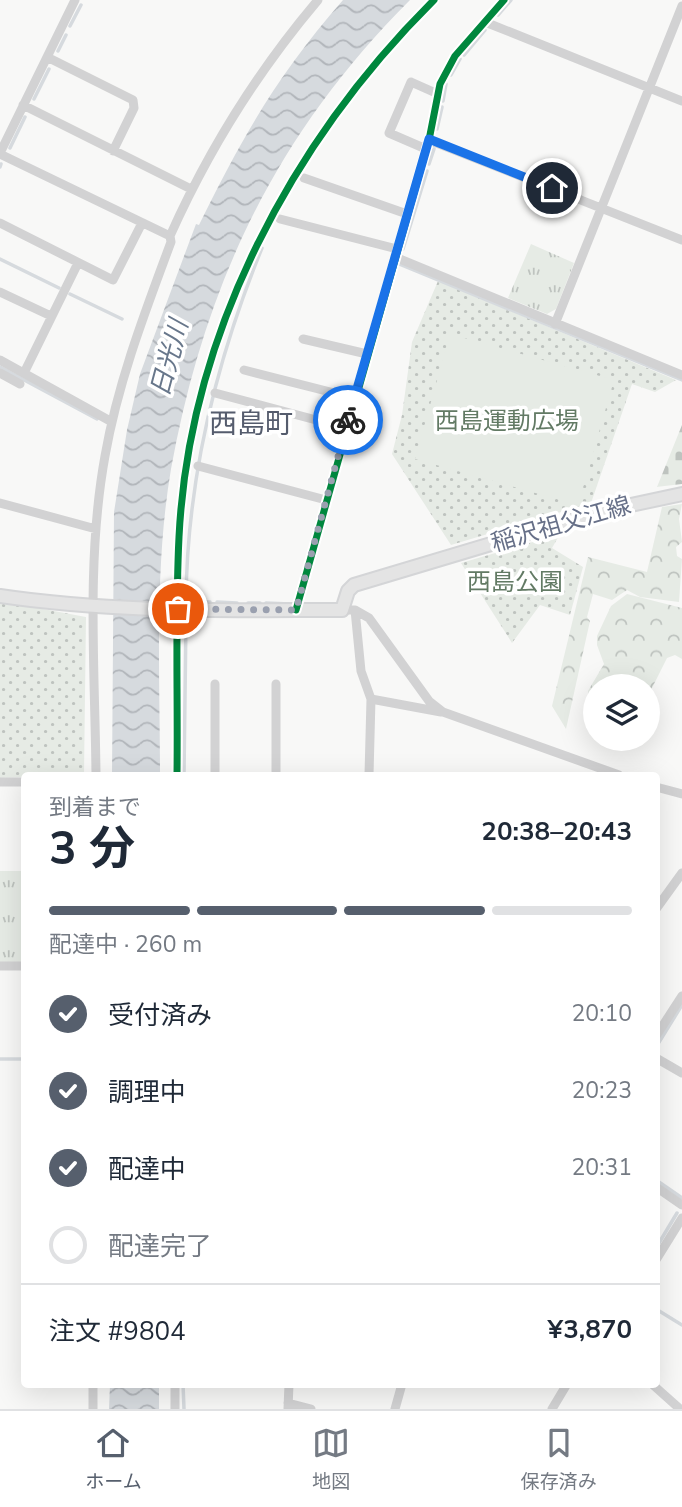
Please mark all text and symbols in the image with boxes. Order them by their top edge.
pin [522,158,582,218]
icon: home [533,169,571,207]
water label: 日光川 [142,313,197,400]
courier [313,385,383,455]
icon: bike [329,401,367,439]
district label: 西島町 [209,405,293,443]
park label: 西島運動広場 [435,405,579,437]
street label: 稲沢祖父江線 [487,489,635,559]
park label: 西島公園 [467,566,563,598]
pin [148,579,208,639]
icon: bag [159,590,197,628]
map controls [583,674,660,751]
button: layers [583,674,660,751]
text: 到着まで [49,792,141,823]
text: 20:38–20:43 [481,814,632,849]
text: 3 分 [49,817,135,880]
text: 配達中 · 260 m [49,929,202,960]
icon: check [49,995,87,1033]
text: 受付済み [108,998,212,1033]
text: 20:10 [572,998,632,1029]
icon: check [49,1072,87,1110]
text: 調理中 [108,1075,186,1110]
text: 20:23 [572,1075,632,1106]
icon: check [49,1149,87,1187]
text: 配達中 [108,1152,186,1187]
text: 20:31 [572,1152,632,1183]
text: 配達完了 [108,1229,212,1264]
text: ¥3,870 [548,1312,632,1347]
text: 注文 #9804 [49,1314,186,1349]
tab: ホーム [85,1424,142,1495]
tab: 地図 [312,1424,350,1495]
tab: 保存済み [521,1424,597,1495]

